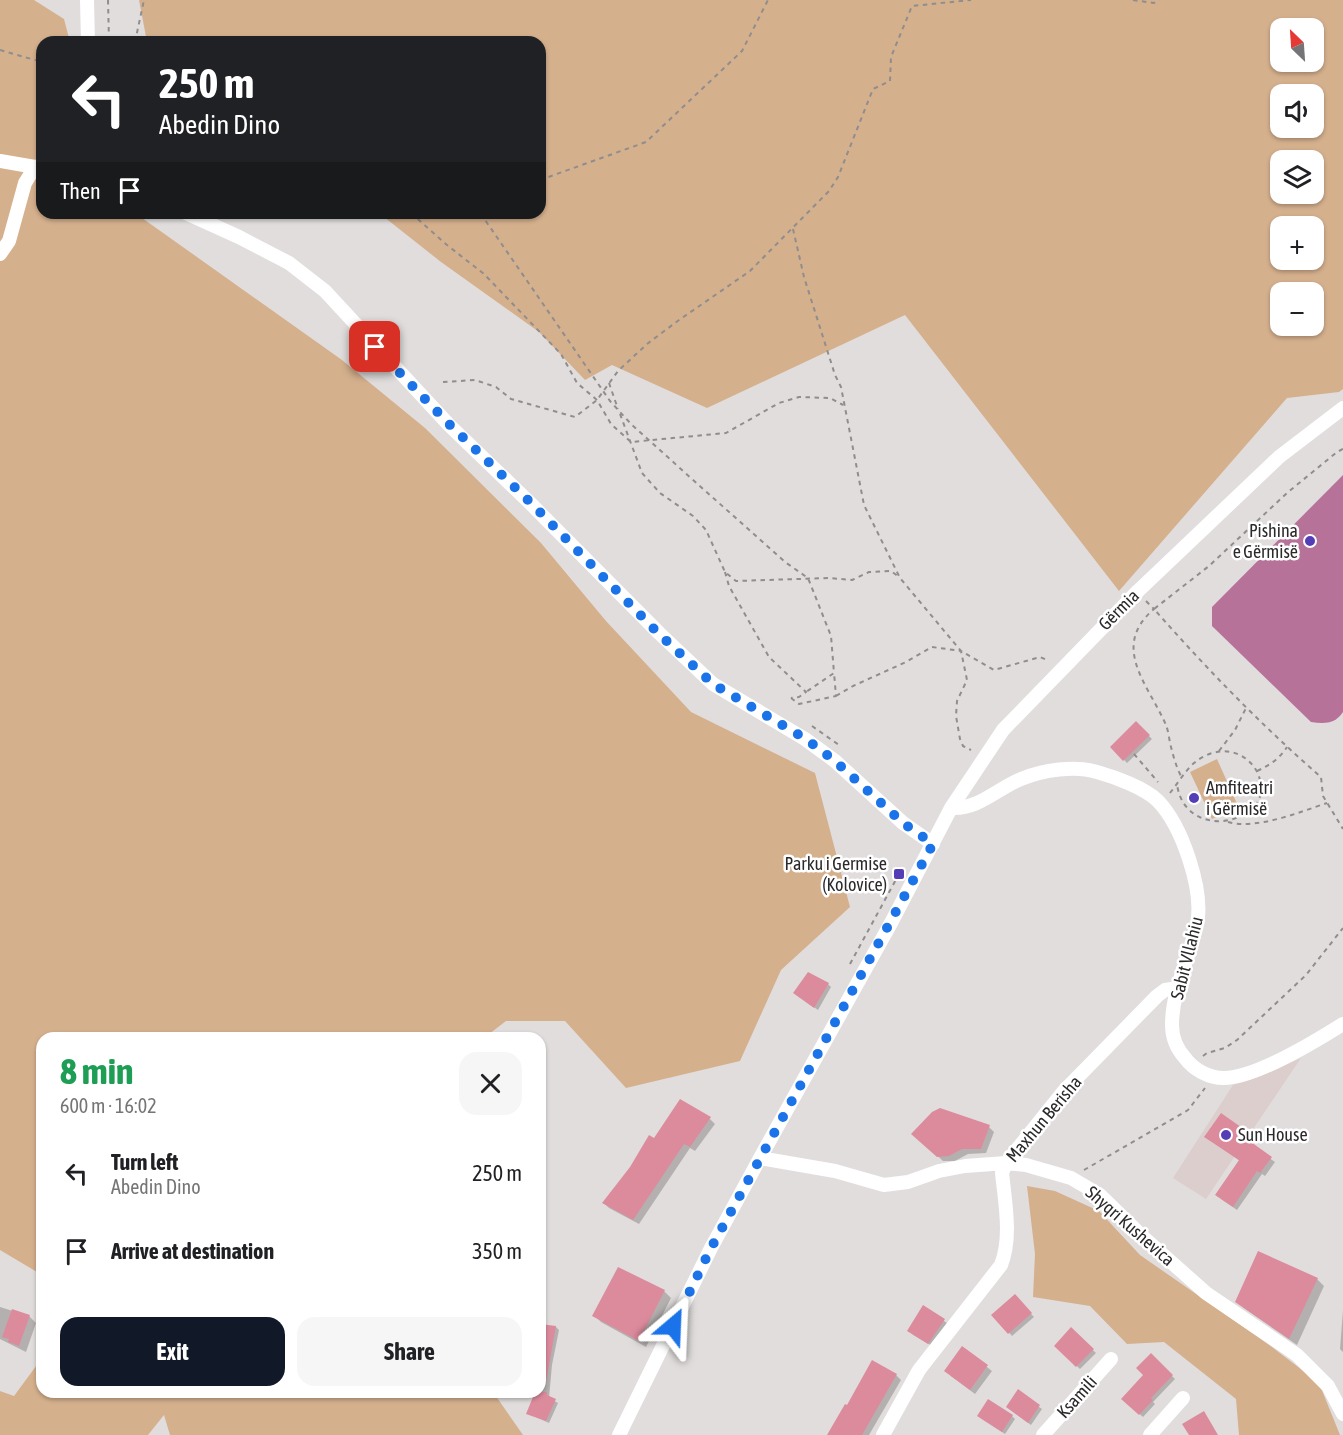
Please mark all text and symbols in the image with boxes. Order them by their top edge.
north arrow [1270,18,1324,72]
map controls [1270,18,1324,336]
text: 250 m [159,59,254,107]
icon: left [60,60,138,138]
button: sound [1270,84,1324,138]
text: Abedin Dino [159,109,280,140]
button: layers [1270,150,1324,204]
icon: arrive [113,174,146,207]
text: Then [60,178,101,204]
button: + [1270,216,1324,270]
button: − [1270,282,1324,336]
pin [349,321,400,372]
icon: arrive [358,330,391,363]
place label: Pishina e Gërmisë [1233,520,1298,562]
marker: Pishina e Gërmisë [1303,534,1317,548]
street label: Gërmia [1094,585,1143,634]
place label: Amfiteatri i Gërmisë [1206,777,1273,819]
marker: Amfiteatri i Gërmisë [1187,791,1201,805]
place label: Parku i Germise (Kolovice) [785,853,887,895]
marker: Parku i Germise (Kolovice) [892,867,906,881]
street label: Sabit Vllahiu [1166,914,1207,1001]
text: 8 min [60,1050,134,1092]
button: close [459,1052,522,1115]
street label: Maxhun Berisha [1002,1071,1086,1166]
text: 600 m · 16:02 [60,1094,157,1117]
place label: Sun House [1238,1124,1308,1145]
marker: Sun House [1219,1128,1233,1142]
text: Turn left [111,1149,178,1175]
icon: left [60,1157,93,1190]
text: 250 m [472,1160,522,1186]
text: Abedin Dino [111,1175,201,1198]
street label: Shyqri Kushevica [1082,1181,1179,1270]
icon: arrive [60,1235,93,1268]
text: Arrive at destination [111,1238,274,1264]
text: 350 m [472,1238,522,1264]
position arrow [641,1294,705,1358]
button: Exit [60,1317,285,1386]
button: Share [297,1317,522,1386]
street label: Ksamili [1052,1371,1101,1422]

